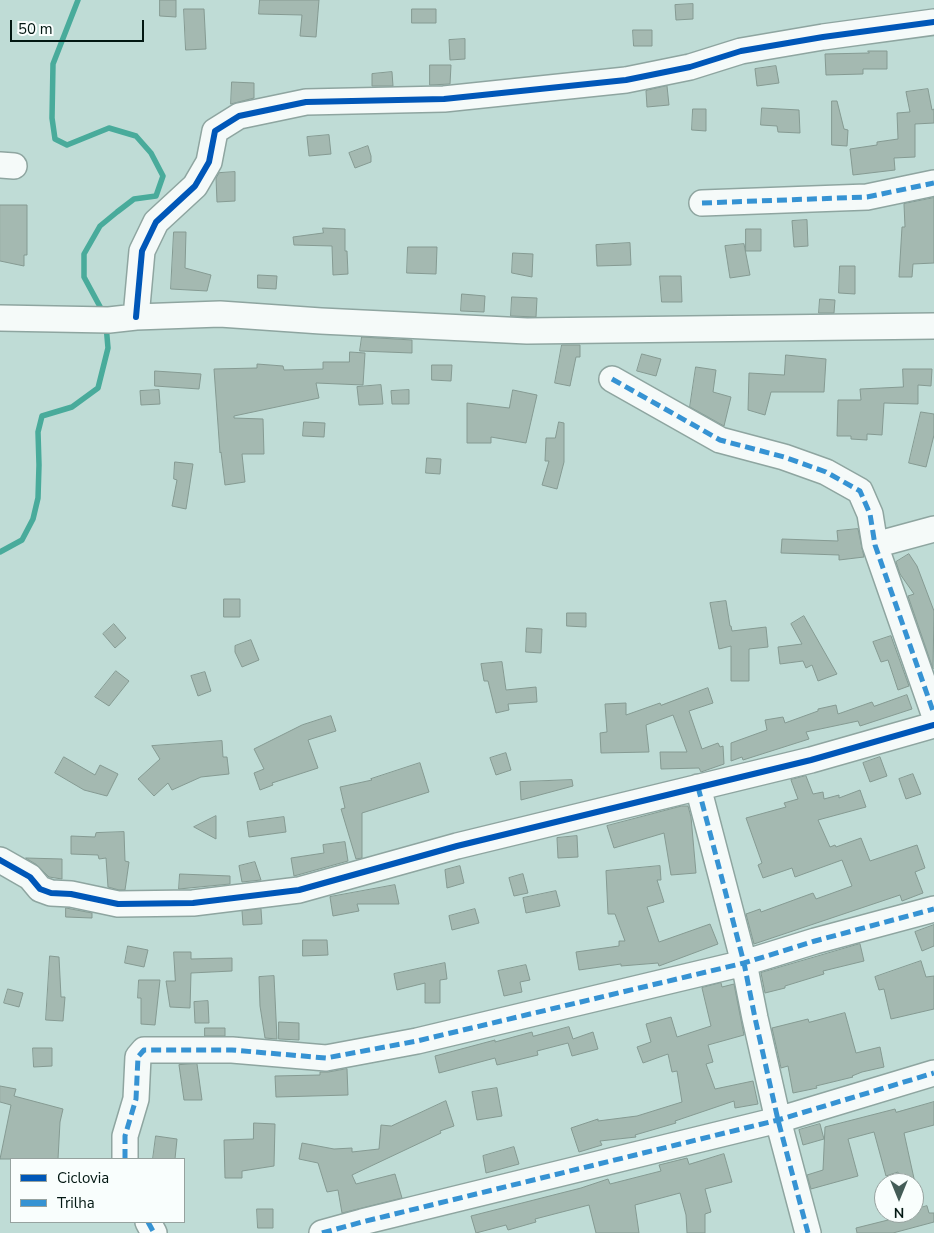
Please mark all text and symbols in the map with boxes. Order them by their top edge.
scale bar [12,10,146,42]
text: 50 m [18,19,53,39]
legend [10,1158,185,1223]
text: Ciclovia [57,1168,109,1188]
north arrow [874,1173,924,1223]
text: Trilha [57,1193,95,1213]
text: N [894,1203,904,1222]

